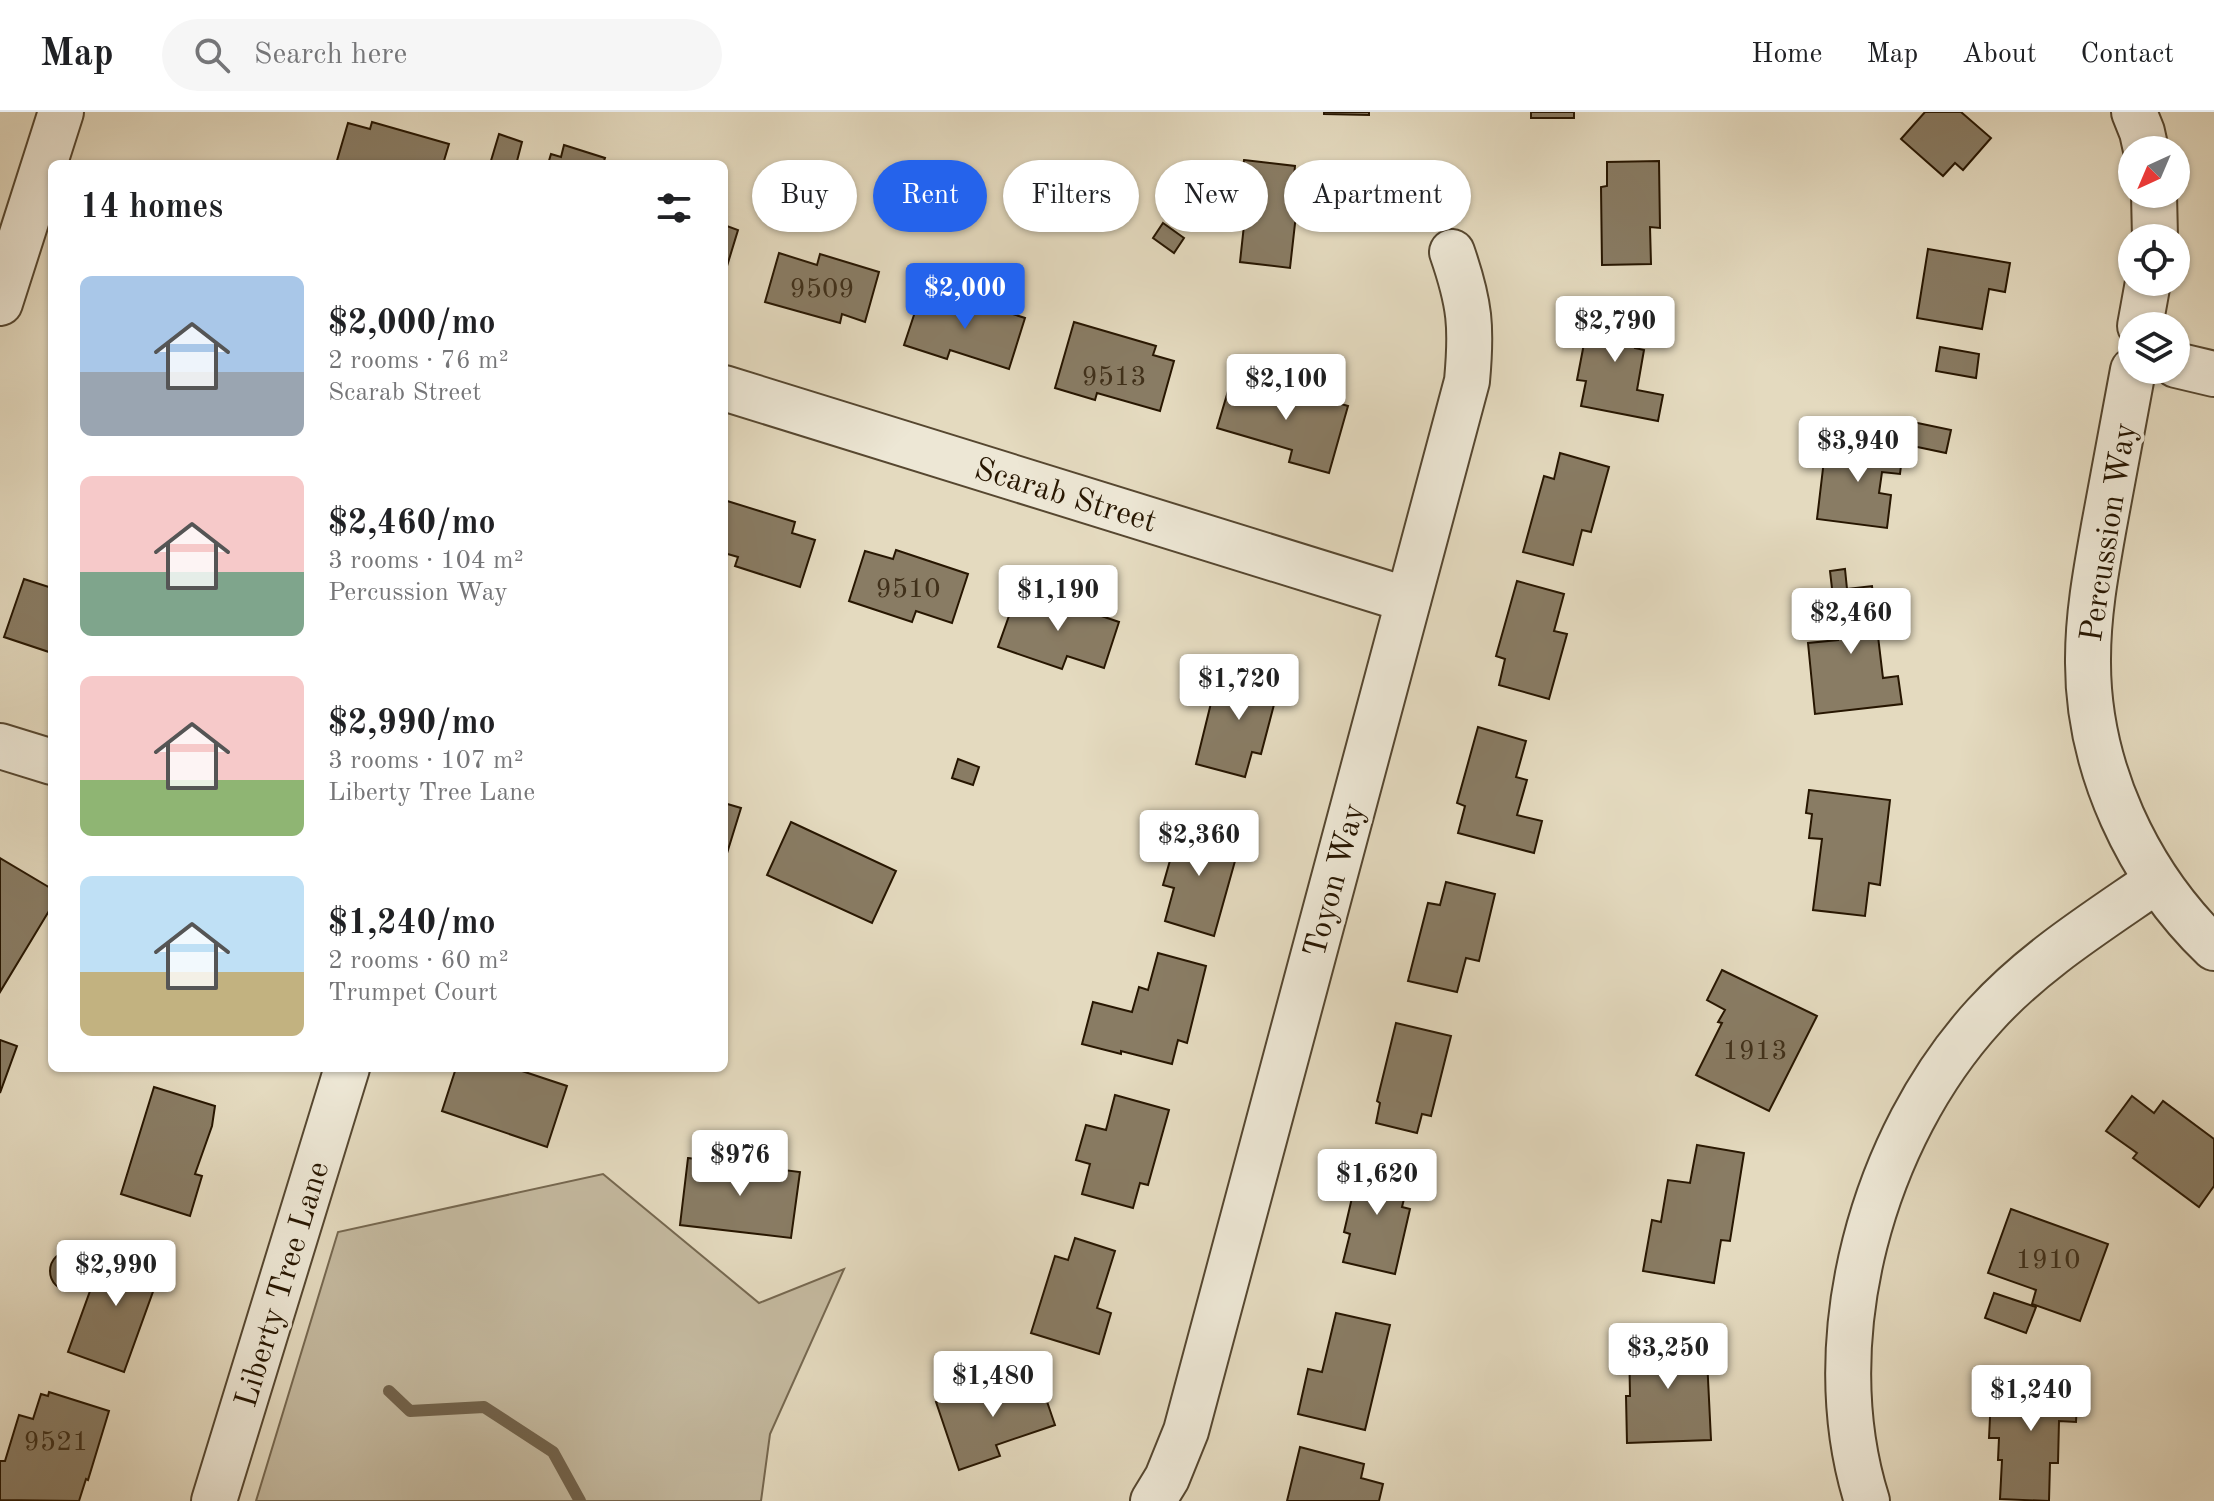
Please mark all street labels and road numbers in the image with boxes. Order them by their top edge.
street label: Percussion Way [2077,421,2143,644]
street label: Scarab Street [970,454,1160,540]
street label: Toyon Way [1300,800,1372,961]
street label: Liberty Tree Lane [231,1158,336,1412]

